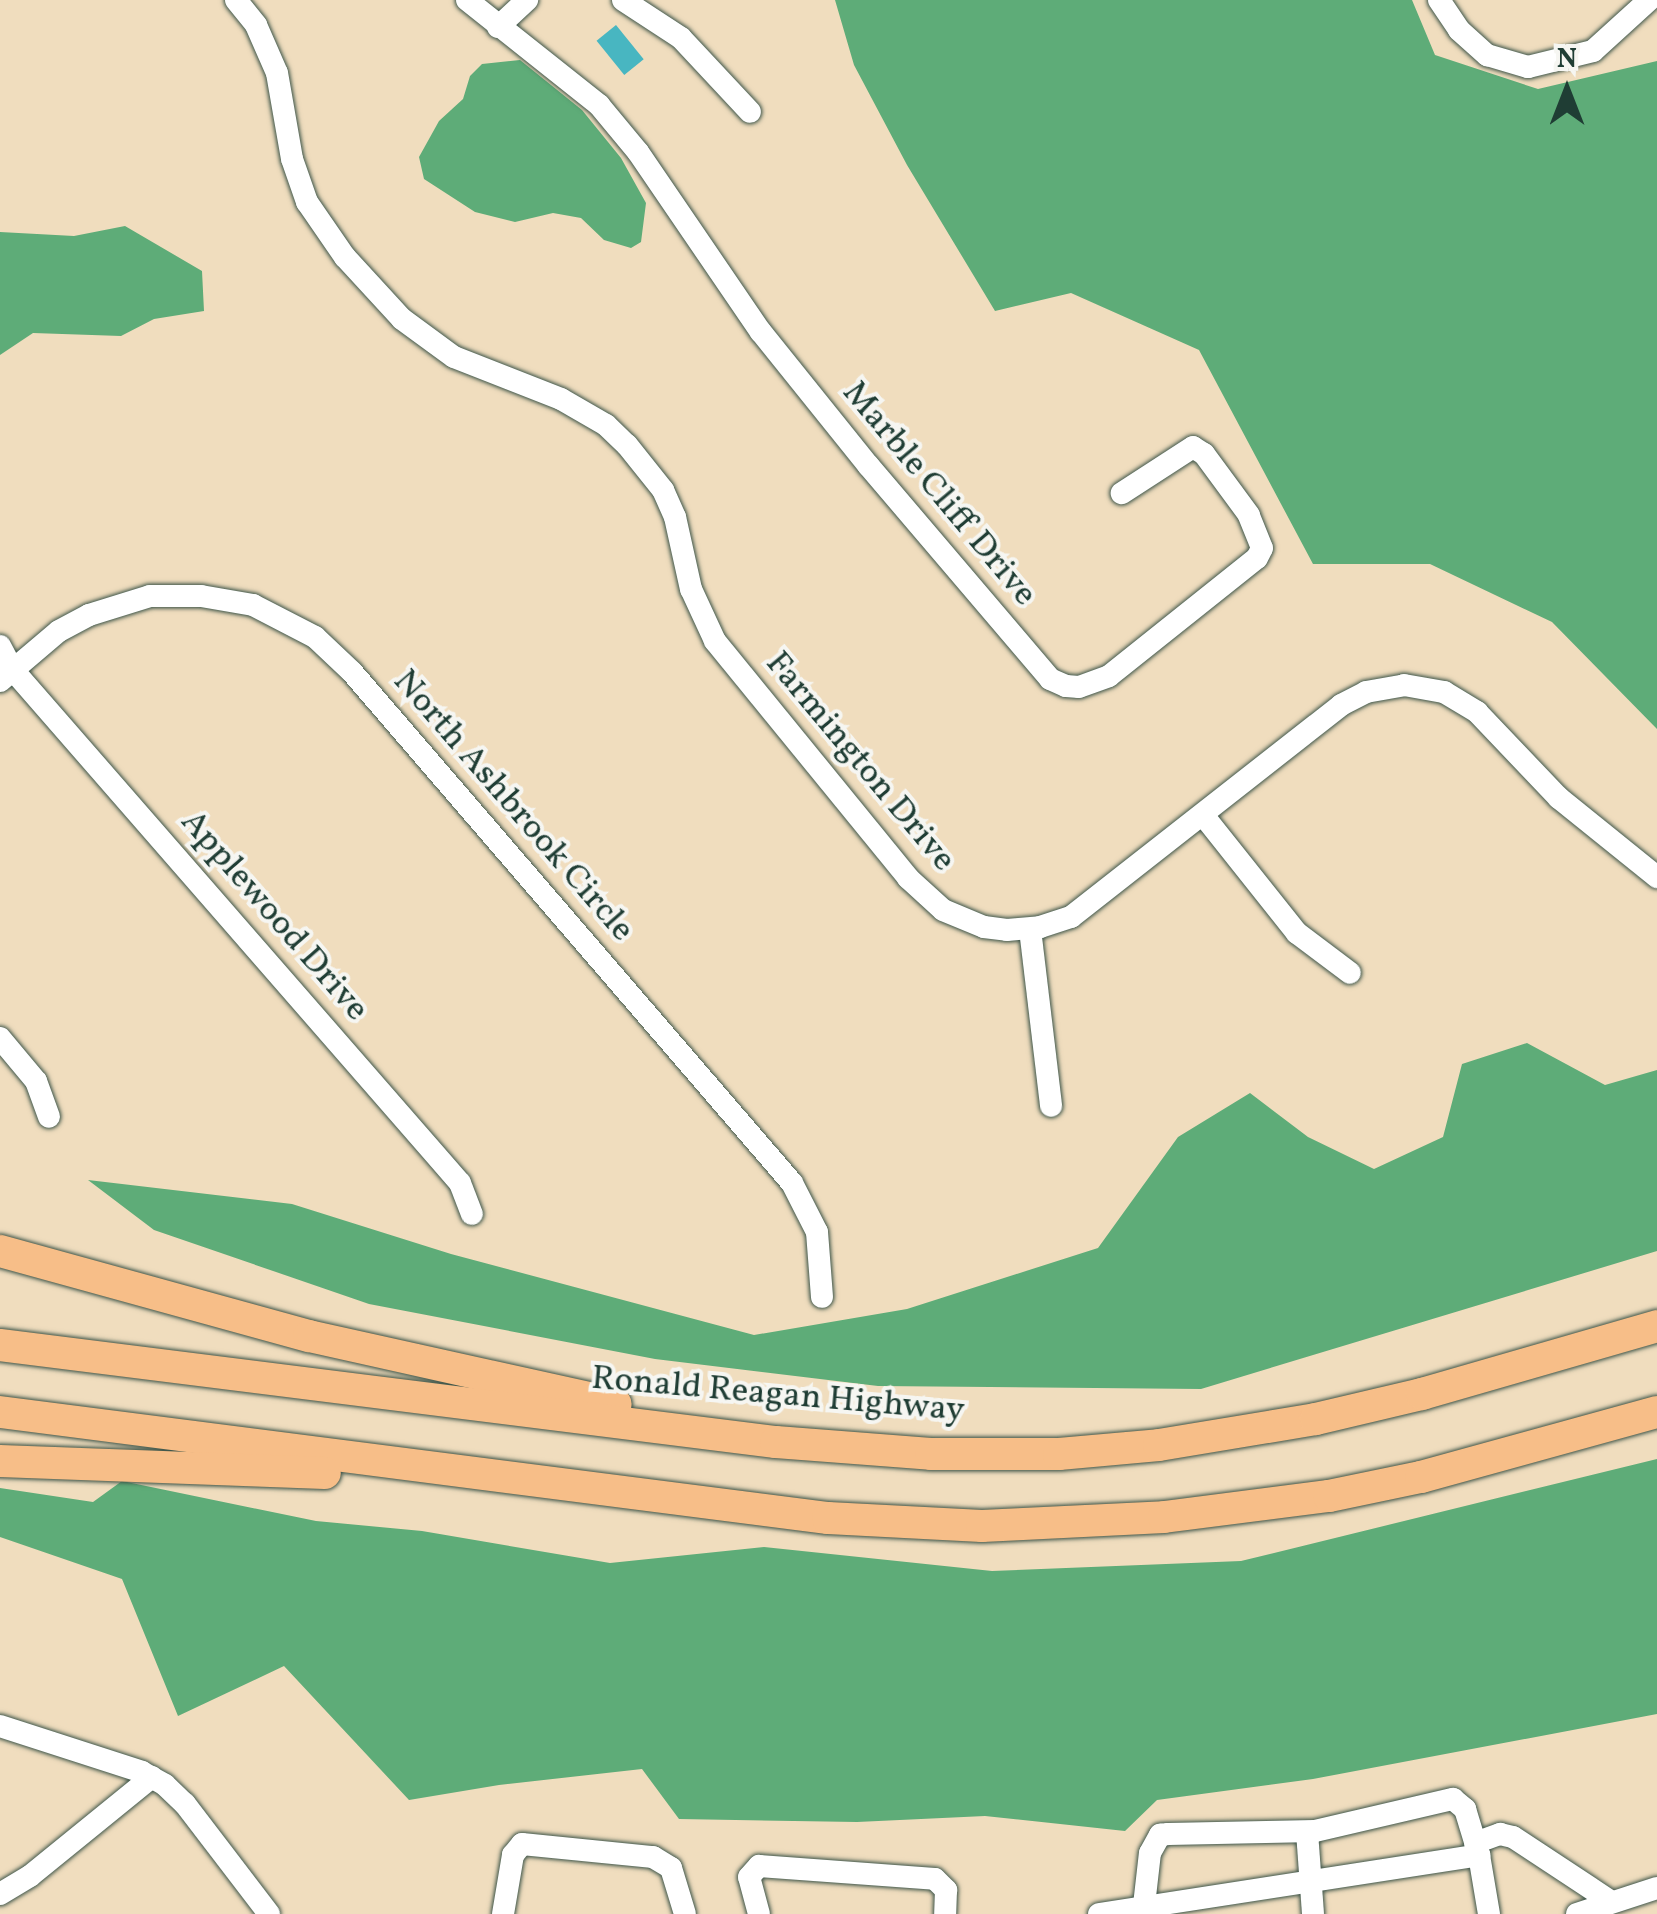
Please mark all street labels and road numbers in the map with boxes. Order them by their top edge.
street label: Marble Cliff Drive [834,374,1044,614]
street label: Farmington Drive [756,643,964,881]
street label: North Ashbrook Circle [383,661,643,951]
street label: Applewood Drive [171,802,377,1030]
street label: Ronald Reagan Highway [590,1358,966,1432]

